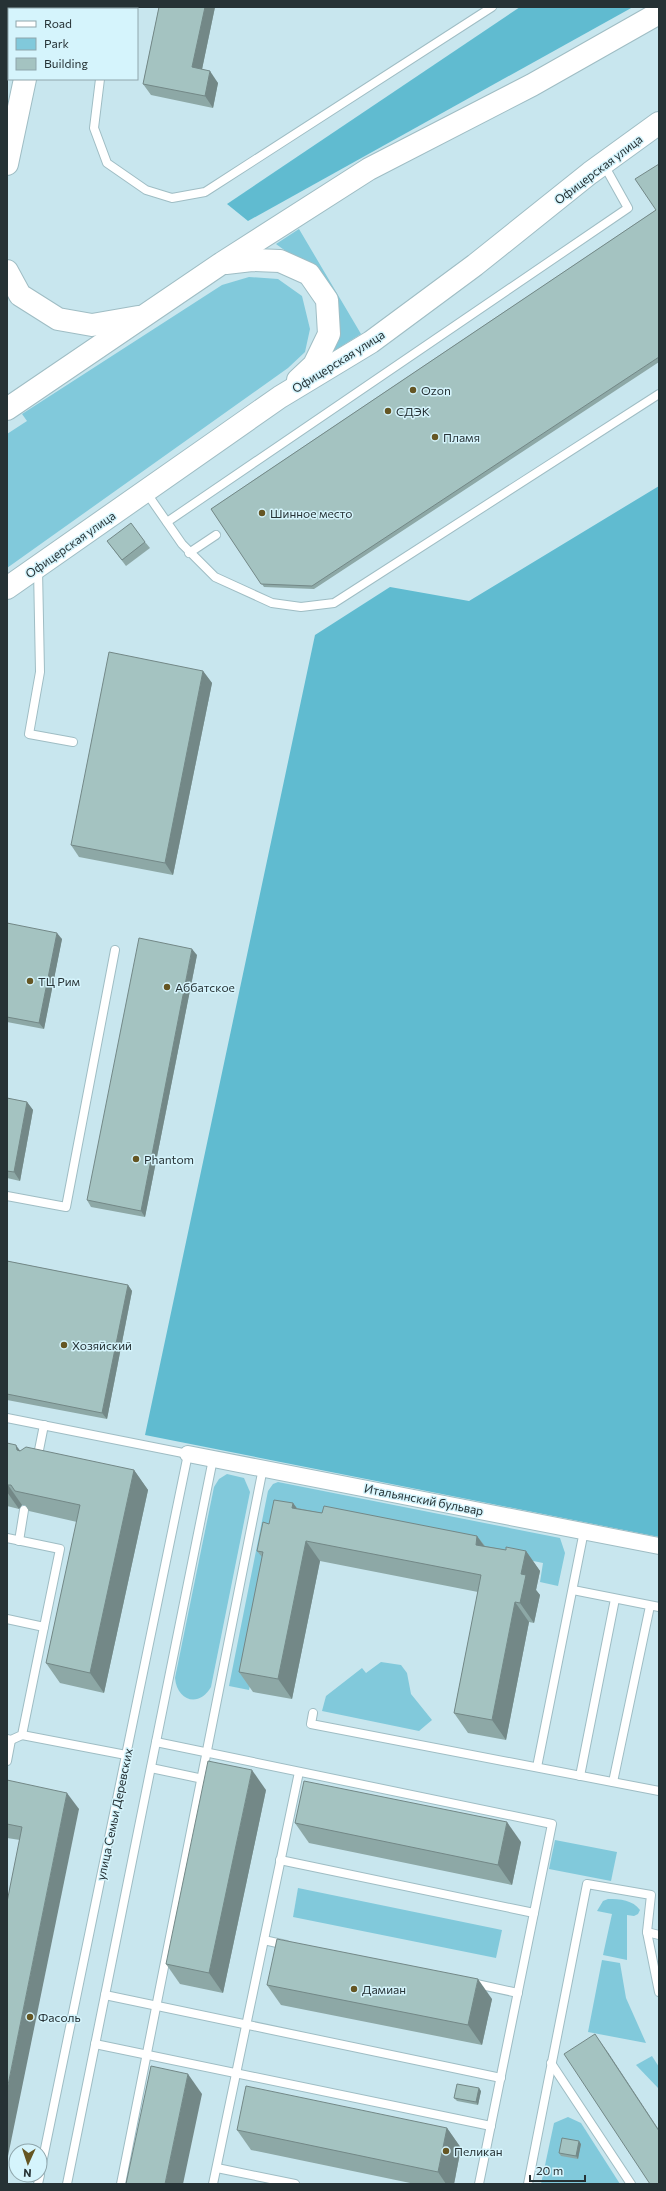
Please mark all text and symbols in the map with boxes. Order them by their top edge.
legend [8,8,138,80]
text: Road [44,16,72,30]
text: Park [44,36,70,50]
text: Building [44,56,88,70]
street label: Офицерская улица [551,131,645,207]
street label: Офицерская улица [289,327,387,395]
place label: Ozon [421,383,451,397]
marker: Ozon [408,385,418,395]
place label: СДЭК [396,404,430,418]
marker: СДЭК [383,406,393,416]
place label: Пламя [443,430,480,444]
marker: Пламя [430,432,440,442]
place label: Шинное место [270,506,352,520]
street label: Офицерская улица [22,508,118,580]
marker: Шинное место [257,508,267,518]
place label: ТЦ Рим [38,974,80,988]
marker: ТЦ Рим [25,976,35,986]
place label: Аббатское [175,980,235,994]
marker: Аббатское [162,982,172,992]
place label: Phantom [144,1152,194,1166]
marker: Phantom [131,1154,141,1164]
place label: Хозяйский [72,1338,132,1352]
marker: Хозяйский [59,1340,69,1350]
street label: Итальянский бульвар [363,1481,485,1517]
street label: улица Семьи Деревских [93,1746,135,1881]
place label: Дамиан [362,1982,406,1996]
marker: Дамиан [349,1984,359,1994]
place label: Фасоль [38,2010,81,2024]
marker: Фасоль [25,2012,35,2022]
north arrow [8,2143,48,2183]
place label: Пеликан [454,2144,503,2158]
marker: Пеликан [441,2146,451,2156]
scale bar [530,2157,585,2183]
text: 20 m [536,2163,563,2177]
text: N [23,2167,32,2180]

